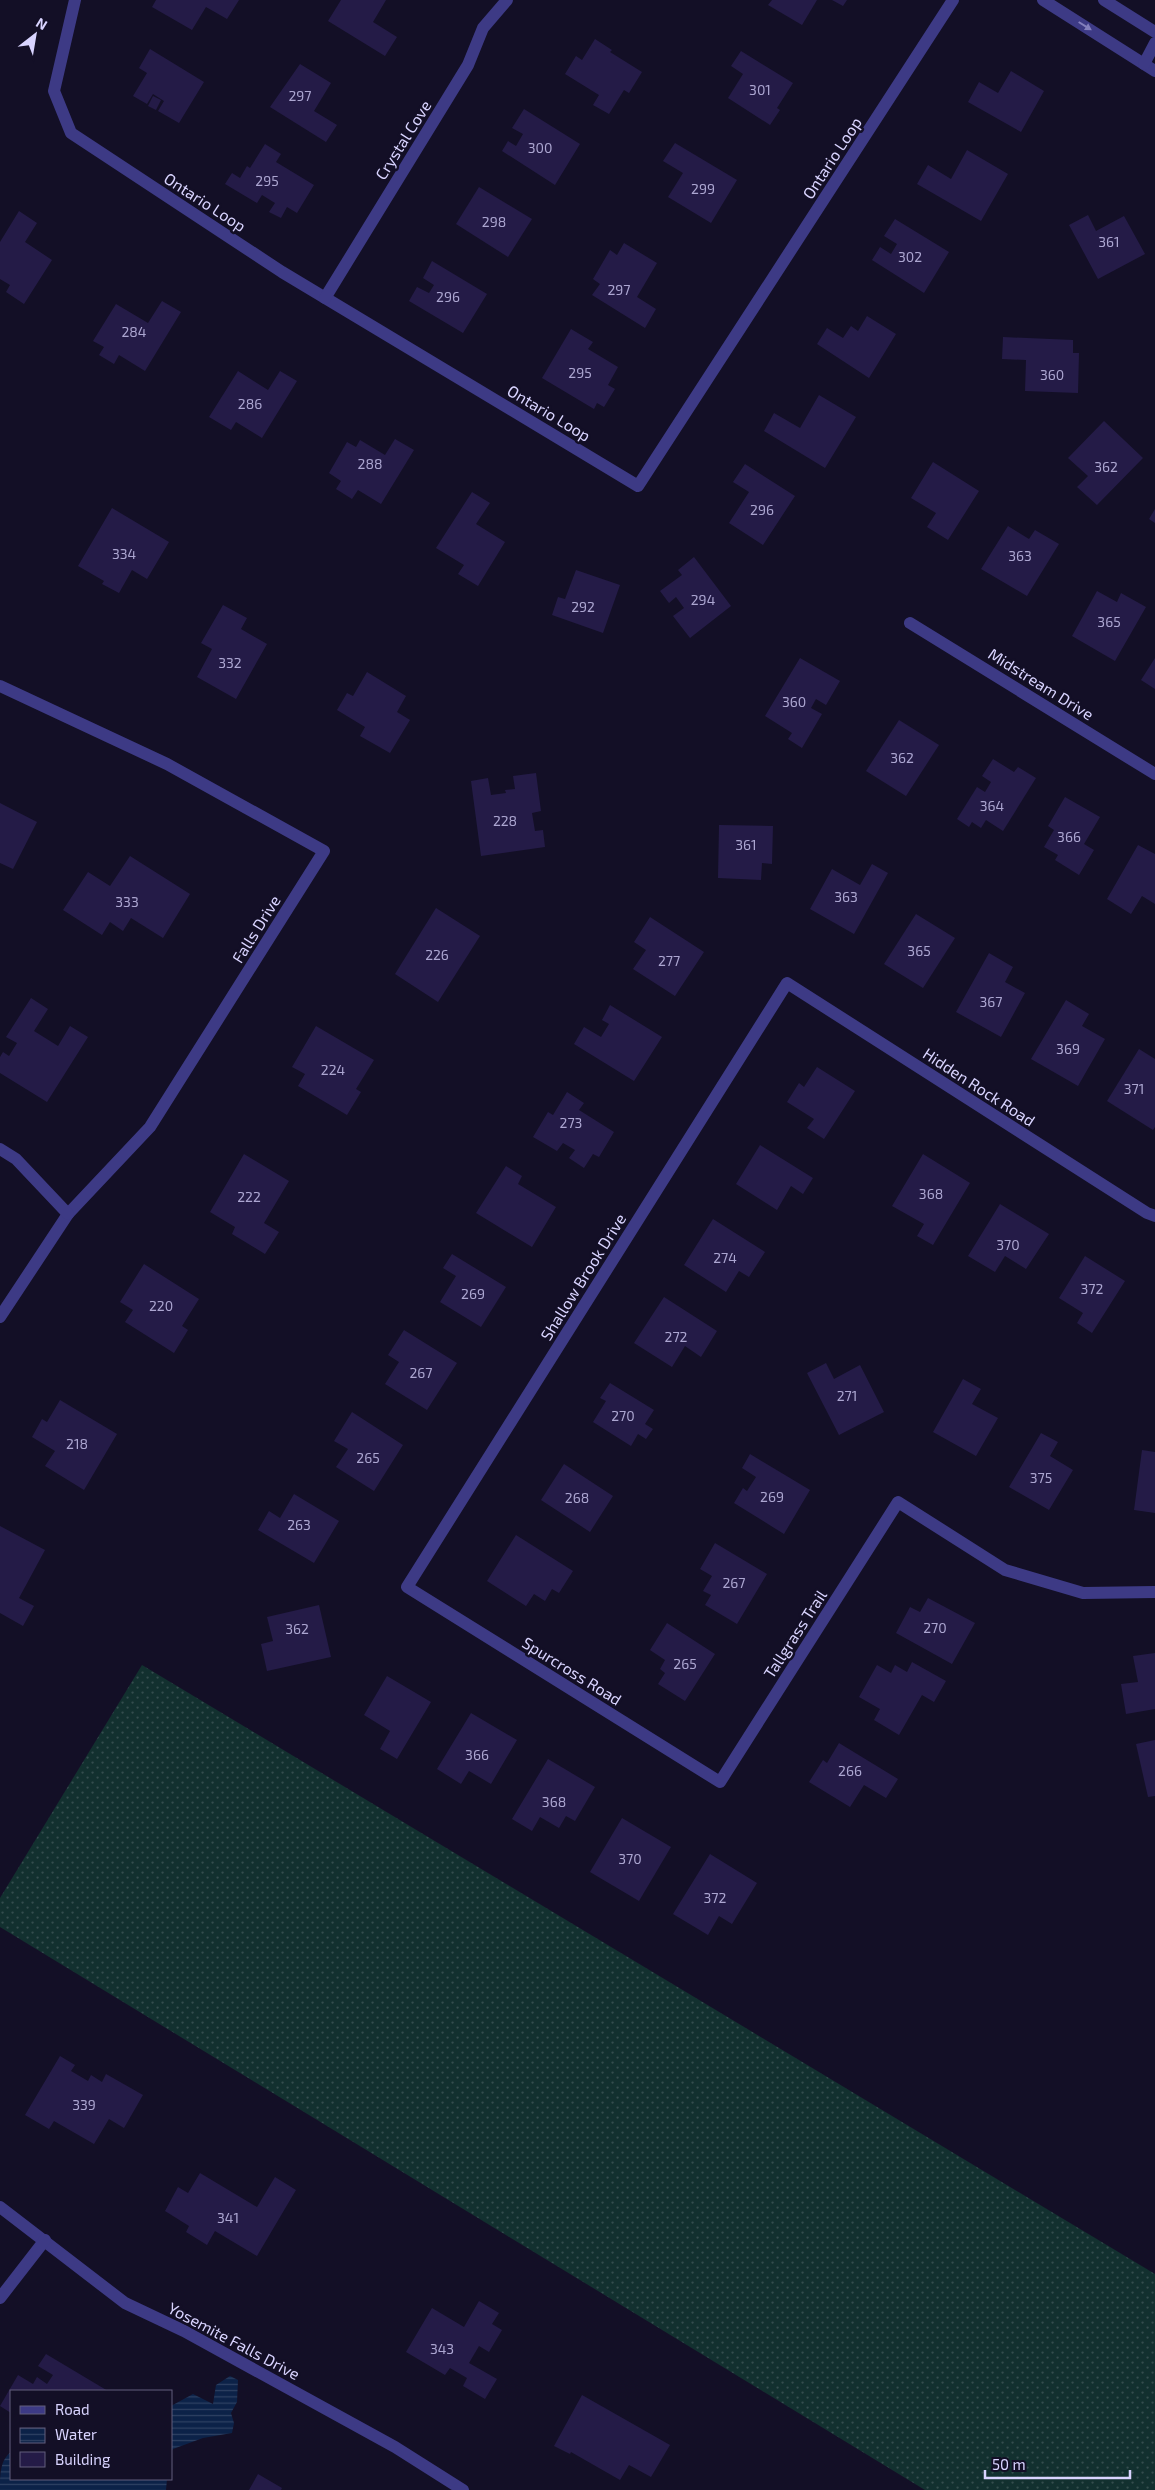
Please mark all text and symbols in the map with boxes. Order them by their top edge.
north arrow [10,10,60,60]
text: N [33,14,51,33]
one-way arrow [1078,21,1091,31]
house number: 301 [749,81,771,98]
house number: 297 [288,87,312,104]
street label: Crystal Cove [371,97,434,183]
street label: Ontario Loop [798,113,865,202]
house number: 300 [528,139,552,156]
street label: Ontario Loop [161,168,250,235]
house number: 295 [255,172,279,189]
house number: 299 [691,180,715,197]
house number: 298 [482,213,506,230]
house number: 361 [1098,233,1120,250]
house number: 302 [898,248,922,265]
house number: 297 [607,281,631,298]
house number: 296 [436,288,460,305]
house number: 284 [122,323,146,340]
house number: 295 [568,364,592,381]
house number: 360 [1040,366,1064,383]
street label: Ontario Loop [504,380,594,445]
house number: 286 [238,395,262,412]
house number: 288 [358,455,382,472]
house number: 362 [1094,458,1118,475]
house number: 296 [750,501,774,518]
house number: 334 [112,545,136,562]
house number: 363 [1008,547,1032,564]
house number: 294 [691,591,715,608]
house number: 292 [571,598,595,615]
house number: 365 [1097,613,1121,630]
street label: Midstream Drive [985,644,1097,724]
house number: 332 [218,654,242,671]
house number: 360 [782,693,806,710]
house number: 362 [890,749,914,766]
house number: 364 [980,797,1004,814]
house number: 228 [493,812,517,829]
house number: 366 [1057,828,1081,845]
house number: 361 [735,836,757,853]
house number: 363 [834,888,858,905]
street label: Falls Drive [227,891,284,966]
house number: 333 [115,893,139,910]
house number: 365 [907,942,931,959]
house number: 226 [425,946,449,963]
house number: 277 [658,952,680,969]
house number: 367 [980,993,1002,1010]
house number: 369 [1056,1040,1080,1057]
street label: Hidden Rock Road [920,1043,1039,1130]
house number: 224 [321,1061,345,1078]
house number: 371 [1124,1080,1144,1097]
house number: 273 [560,1114,582,1131]
house number: 368 [919,1185,943,1202]
house number: 222 [237,1188,261,1205]
street label: Shallow Brook Drive [536,1210,629,1344]
house number: 370 [996,1236,1020,1253]
house number: 274 [713,1249,737,1266]
house number: 372 [1081,1280,1104,1297]
house number: 269 [461,1285,485,1302]
house number: 220 [149,1297,173,1314]
house number: 272 [665,1328,688,1345]
house number: 267 [409,1364,433,1381]
house number: 271 [837,1387,857,1404]
house number: 270 [611,1407,635,1424]
house number: 218 [66,1435,88,1452]
house number: 265 [356,1449,380,1466]
house number: 375 [1030,1469,1052,1486]
house number: 269 [760,1488,784,1505]
house number: 268 [565,1489,589,1506]
house number: 263 [287,1516,311,1533]
house number: 267 [722,1574,746,1591]
street label: Tallgrass Trail [759,1586,830,1681]
house number: 270 [923,1619,947,1636]
house number: 362 [285,1620,309,1637]
street label: Spurcross Road [519,1632,625,1709]
house number: 265 [673,1655,697,1672]
house number: 366 [465,1746,489,1763]
house number: 266 [838,1762,862,1779]
house number: 368 [542,1793,566,1810]
house number: 370 [618,1850,642,1867]
house number: 372 [704,1889,727,1906]
house number: 339 [72,2096,96,2113]
house number: 341 [217,2209,239,2226]
street label: Yosemite Falls Drive [165,2298,303,2383]
house number: 343 [430,2340,454,2357]
legend [10,2390,172,2480]
text: Road [55,2400,90,2418]
text: Water [55,2425,97,2443]
scale bar [985,2448,1130,2480]
text: Building [55,2450,111,2468]
text: 50 m [992,2455,1026,2473]

